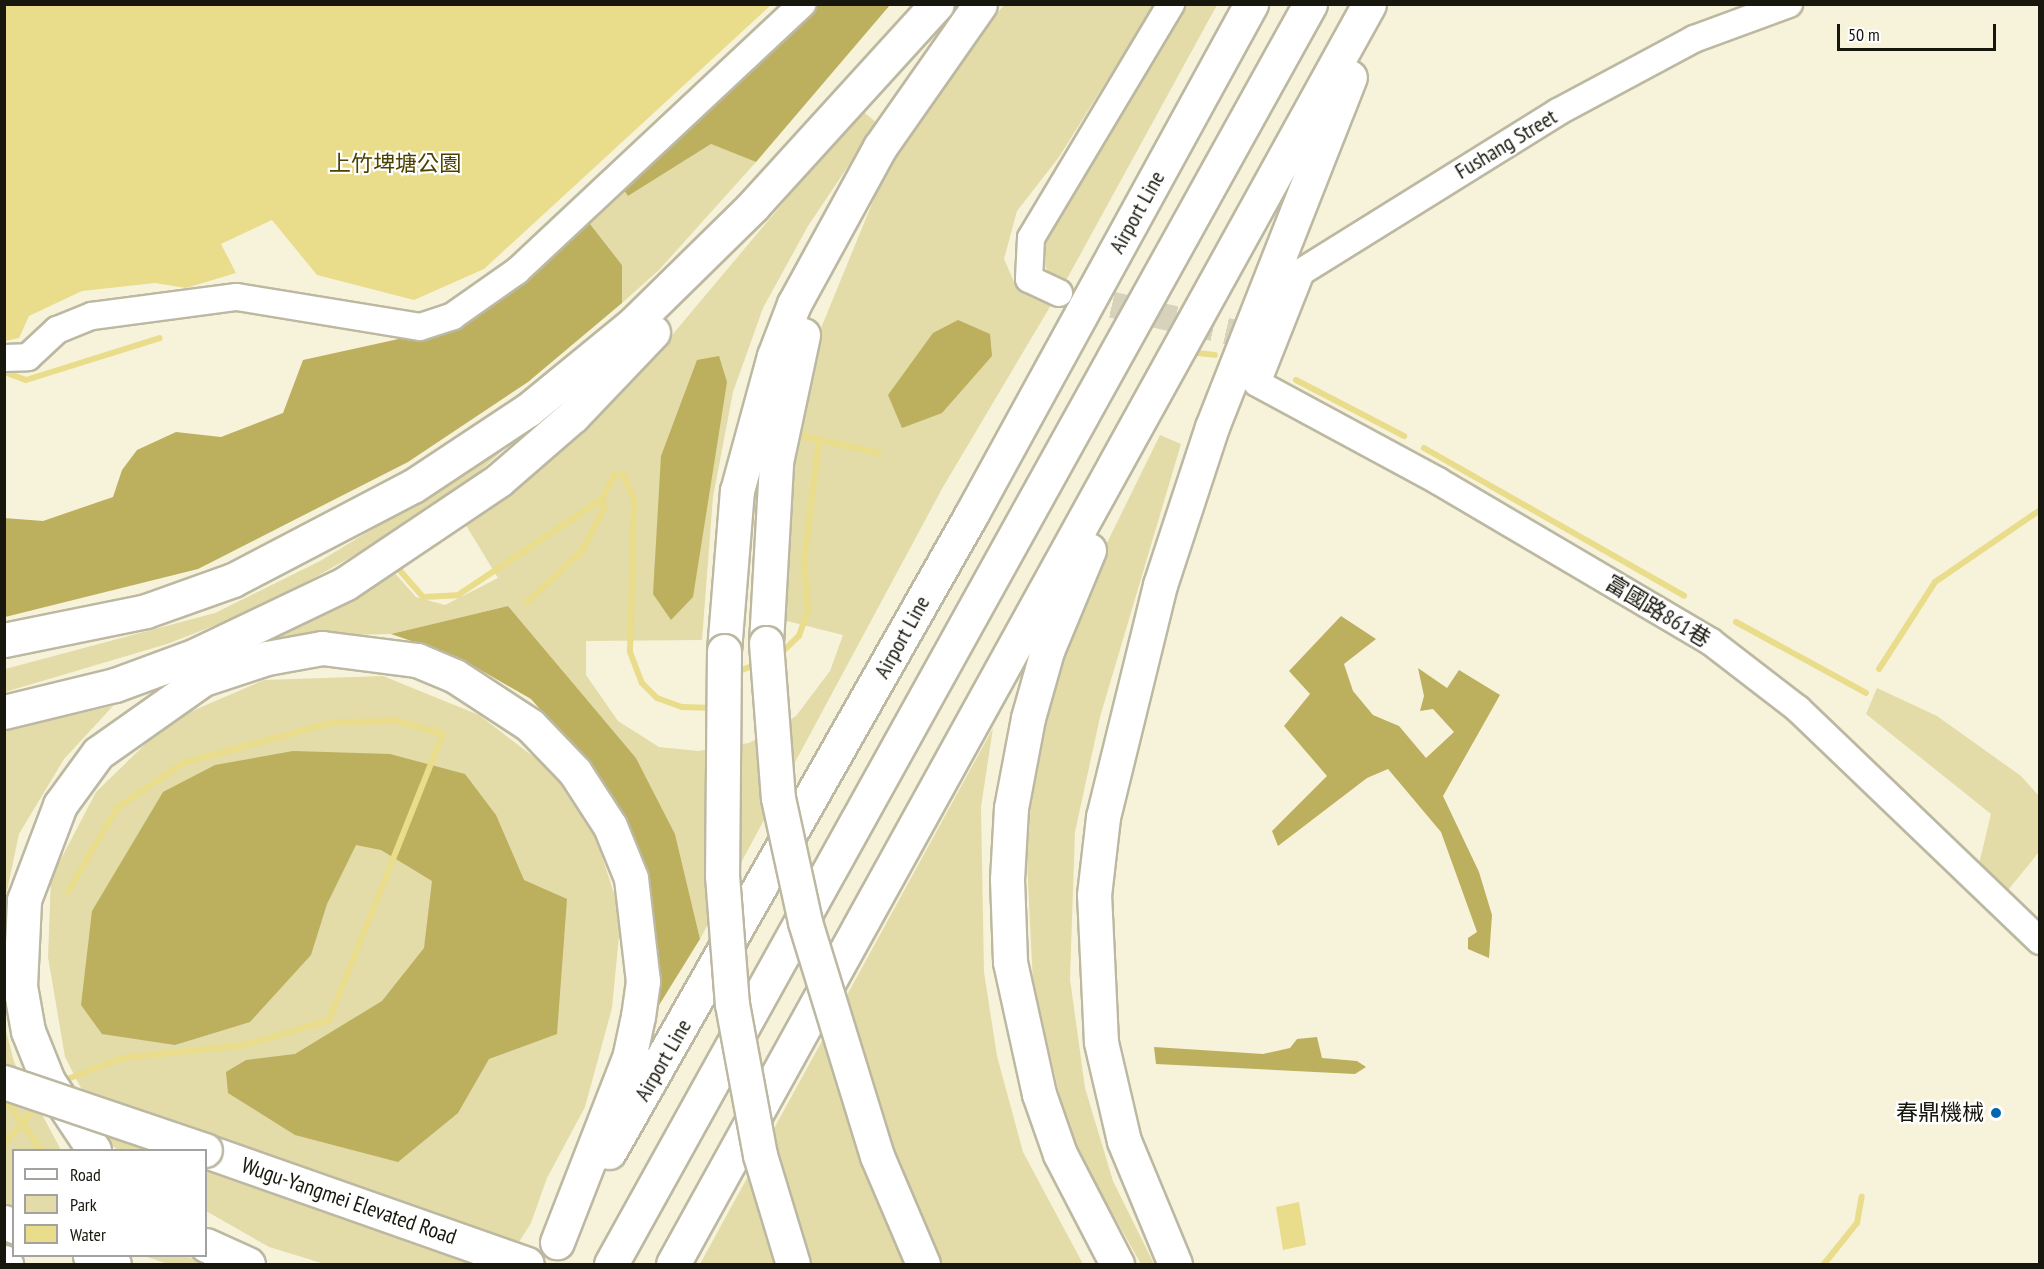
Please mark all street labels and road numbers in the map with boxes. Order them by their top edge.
street label: Fushang Street [1450,103,1562,185]
street label: Airport Line [1104,166,1170,258]
street label: 富國路861巷 [1601,569,1715,653]
street label: Airport Line [869,591,935,683]
street label: Airport Line [629,1014,697,1106]
street label: Wugu-Yangmei Elevated Road [238,1152,460,1250]

